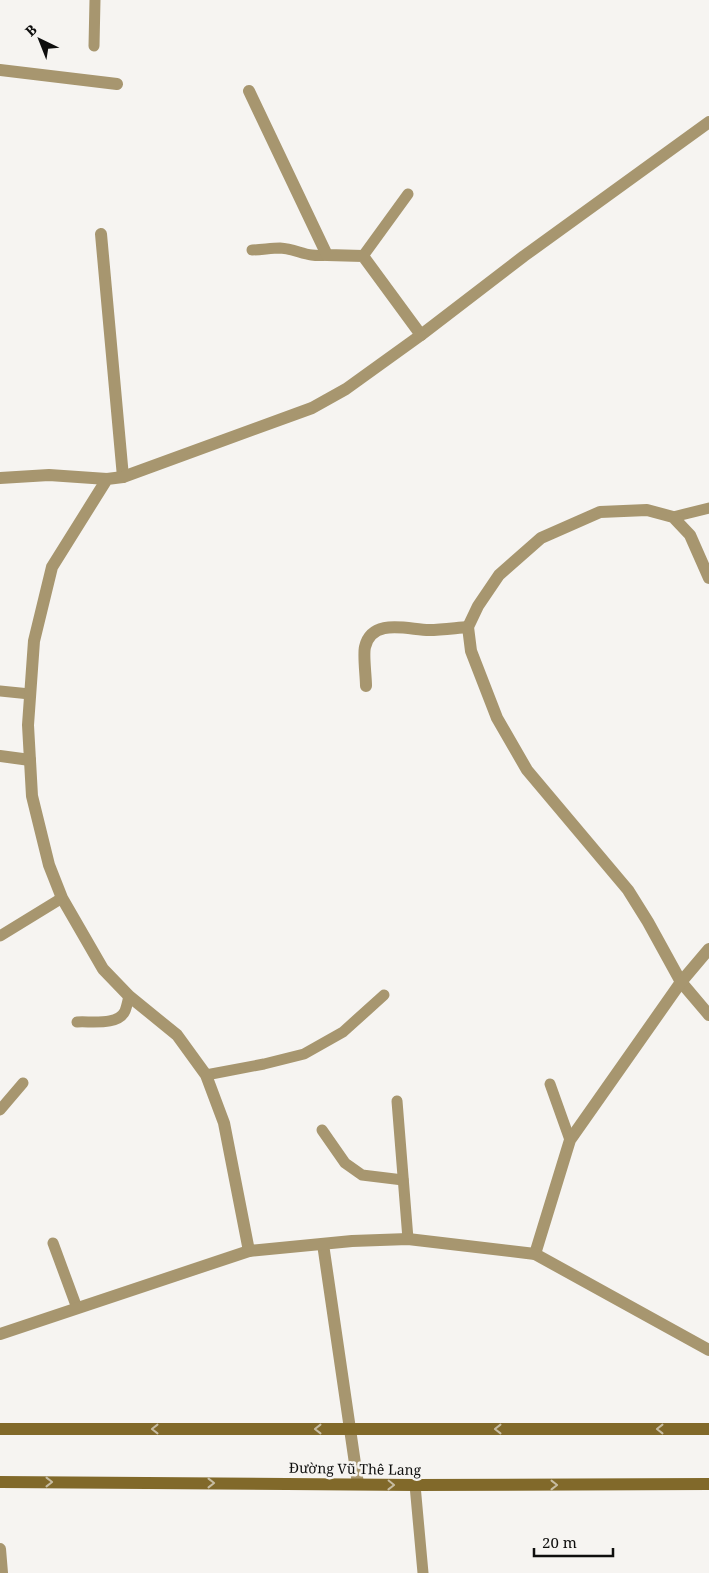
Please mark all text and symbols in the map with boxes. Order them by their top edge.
north arrow [15,15,65,65]
text: B [21,20,41,40]
one-way arrow [151,1424,159,1434]
one-way arrow [314,1424,322,1434]
one-way arrow [494,1424,502,1434]
one-way arrow [656,1424,664,1434]
street label: Đường Vũ Thê Lang [289,1458,422,1479]
one-way arrow [45,1477,53,1487]
one-way arrow [208,1478,215,1488]
one-way arrow [388,1480,395,1490]
one-way arrow [550,1480,558,1490]
scale bar [534,1526,613,1558]
text: 20 m [542,1532,577,1552]

